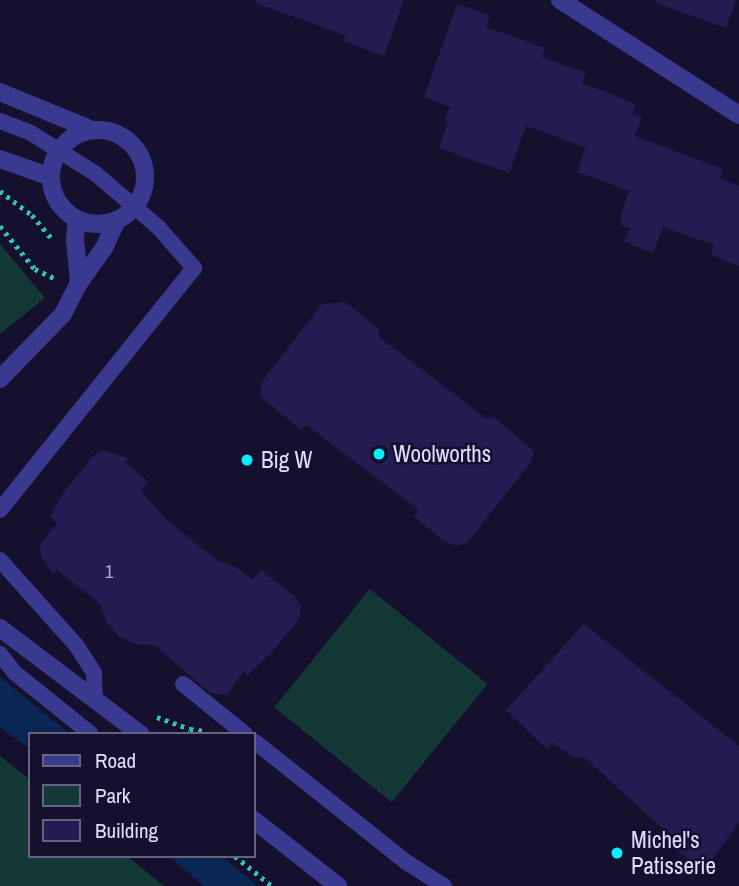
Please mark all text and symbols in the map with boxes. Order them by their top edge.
place label: Woolworths [393,440,491,468]
place label: Big W [261,446,312,474]
marker: Woolworths [371,446,387,462]
marker: Big W [239,452,255,468]
house number: 1 [105,561,113,583]
legend [28,732,256,858]
text: Road [95,746,136,775]
text: Park [95,781,130,810]
text: Building [95,816,158,845]
place label: Michel's Patisserie [631,826,716,880]
marker: Michel's Patisserie [609,845,625,861]

